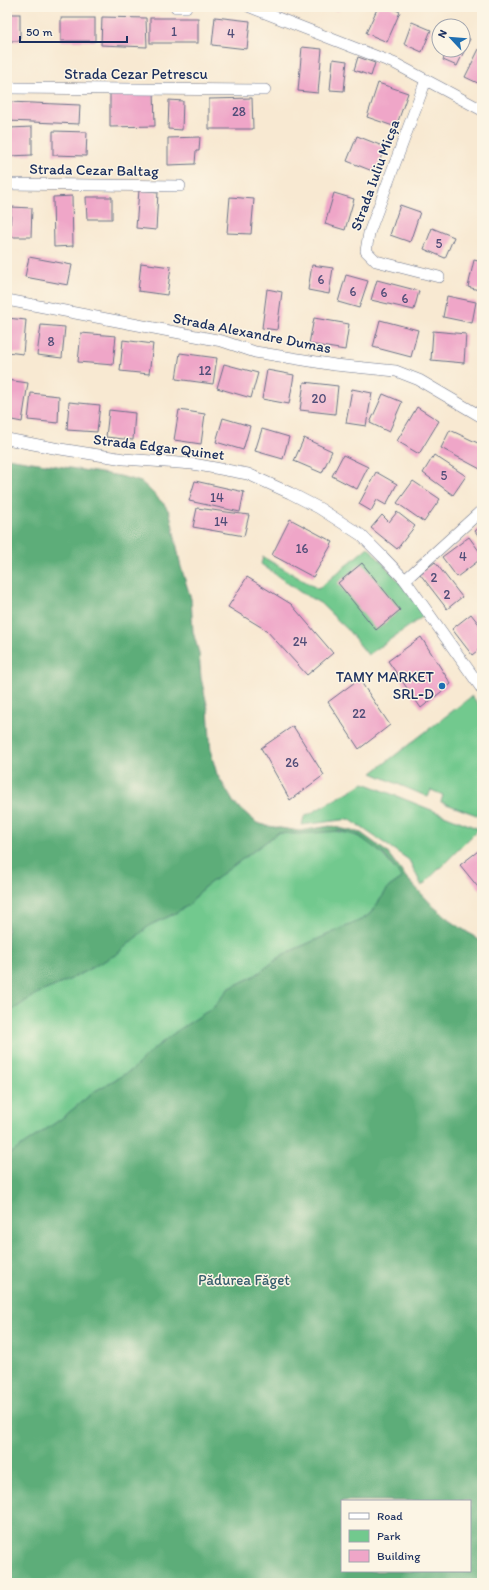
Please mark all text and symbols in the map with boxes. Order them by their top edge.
scale bar [20,18,127,44]
north arrow [431,18,471,58]
house number: 1 [171,24,177,39]
text: 50 m [26,25,52,39]
house number: 4 [227,26,235,41]
text: N [435,28,450,40]
street label: Strada Cezar Petrescu [64,65,208,83]
house number: 28 [232,104,246,119]
street label: Strada Iuliu Micșa [347,117,404,233]
street label: Strada Cezar Baltag [29,160,159,180]
house number: 5 [436,236,443,251]
house number: 6 [318,272,325,287]
house number: 6 [350,284,357,299]
house number: 6 [381,285,388,300]
house number: 6 [402,291,409,306]
street label: Strada Alexandre Dumas [171,309,333,357]
house number: 8 [47,334,55,349]
house number: 12 [199,363,212,378]
house number: 20 [312,391,326,406]
street label: Strada Edgar Quinet [92,430,226,464]
house number: 5 [441,468,448,483]
house number: 14 [210,490,224,505]
house number: 14 [214,514,228,529]
house number: 16 [296,541,309,556]
house number: 4 [459,549,467,564]
house number: 2 [431,570,438,585]
house number: 2 [444,587,451,602]
house number: 24 [293,634,308,649]
place label: TAMY MARKET SRL-D [336,668,435,703]
marker: TAMY MARKET SRL-D [437,681,447,691]
house number: 22 [352,706,366,721]
house number: 26 [285,755,299,770]
park label: Pădurea Făget [198,1271,290,1289]
legend [341,1500,471,1572]
text: Road [377,1509,403,1523]
text: Park [377,1529,401,1543]
text: Building [377,1549,421,1563]

